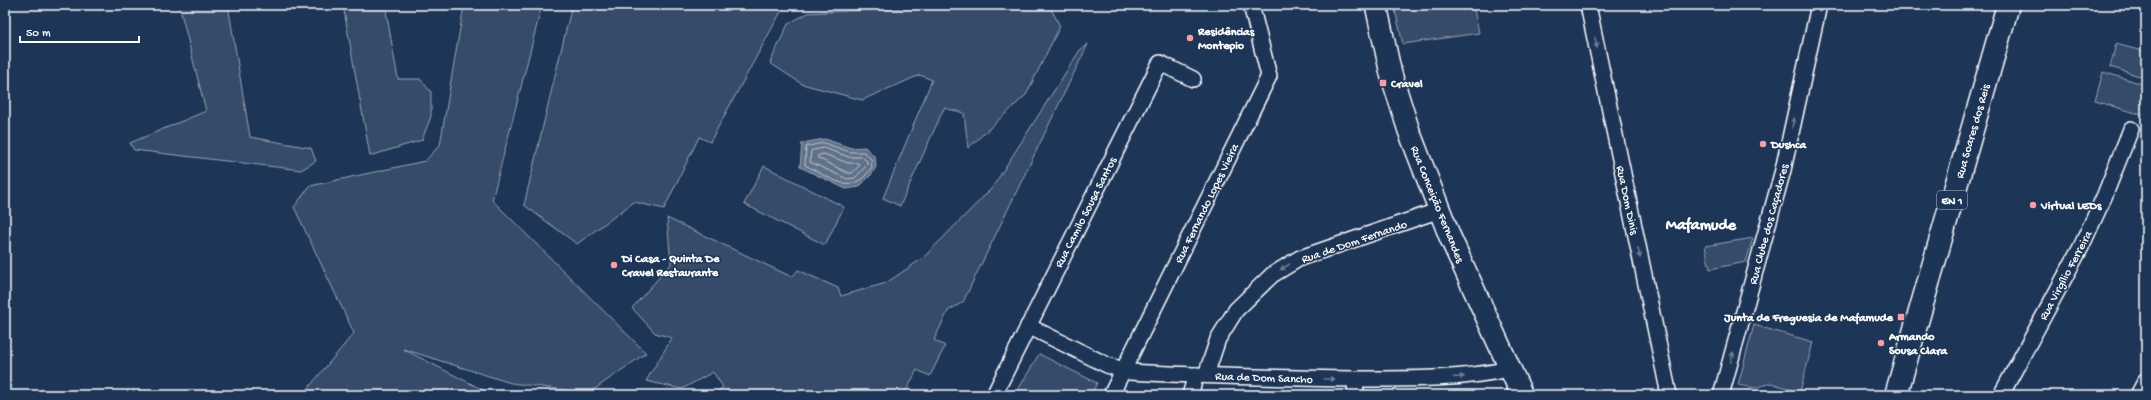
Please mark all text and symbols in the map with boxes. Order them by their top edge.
scale bar [20,18,139,44]
place label: Residências Montepio [1197,26,1255,54]
text: 50 m [26,27,51,41]
marker: Residências Montepio [1185,33,1195,43]
one-way arrow [1593,37,1599,49]
marker: Cravel [1378,78,1388,88]
place label: Cravel [1390,78,1423,92]
street label: Rua Soares dos Reis [1954,82,1994,180]
one-way arrow [1790,117,1796,129]
marker: Dushca [1758,139,1768,149]
place label: Dushca [1770,139,1807,153]
street label: Rua Fernando Lopes Vieira [1173,142,1243,266]
street label: Rua Conceição Fernandes [1406,144,1466,266]
street label: Rua Camilo Sousa Santos [1053,155,1121,271]
street label: Rua Clube dos Caçadores [1747,162,1793,286]
street label: Rua Dom Dinis [1612,165,1640,237]
road number: EN 1 [1937,191,1967,209]
marker: Virtual LEDs [2028,200,2038,210]
place label: Virtual LEDs [2040,200,2102,214]
district label: Mafamude [1666,216,1737,236]
street label: Rua de Dom Fernando [1300,218,1409,268]
street label: Rua Virgílio Ferreira [2037,229,2096,323]
one-way arrow [1637,247,1643,259]
place label: Di Casa - Quinta De Cravel Restaurante [621,253,720,281]
marker: Di Casa - Quinta De Cravel Restaurante [609,260,619,270]
one-way arrow [1279,264,1291,271]
place label: Junta de Freguesia de Mafamude [1723,312,1894,326]
marker: Junta de Freguesia de Mafamude [1896,312,1906,322]
place label: Armando Sousa Clara [1888,331,1948,359]
marker: Armando Sousa Clara [1876,338,1886,348]
one-way arrow [1729,351,1735,363]
street label: Rua de Dom Sancho [1215,370,1313,388]
one-way arrow [1453,373,1465,380]
one-way arrow [1323,376,1336,382]

